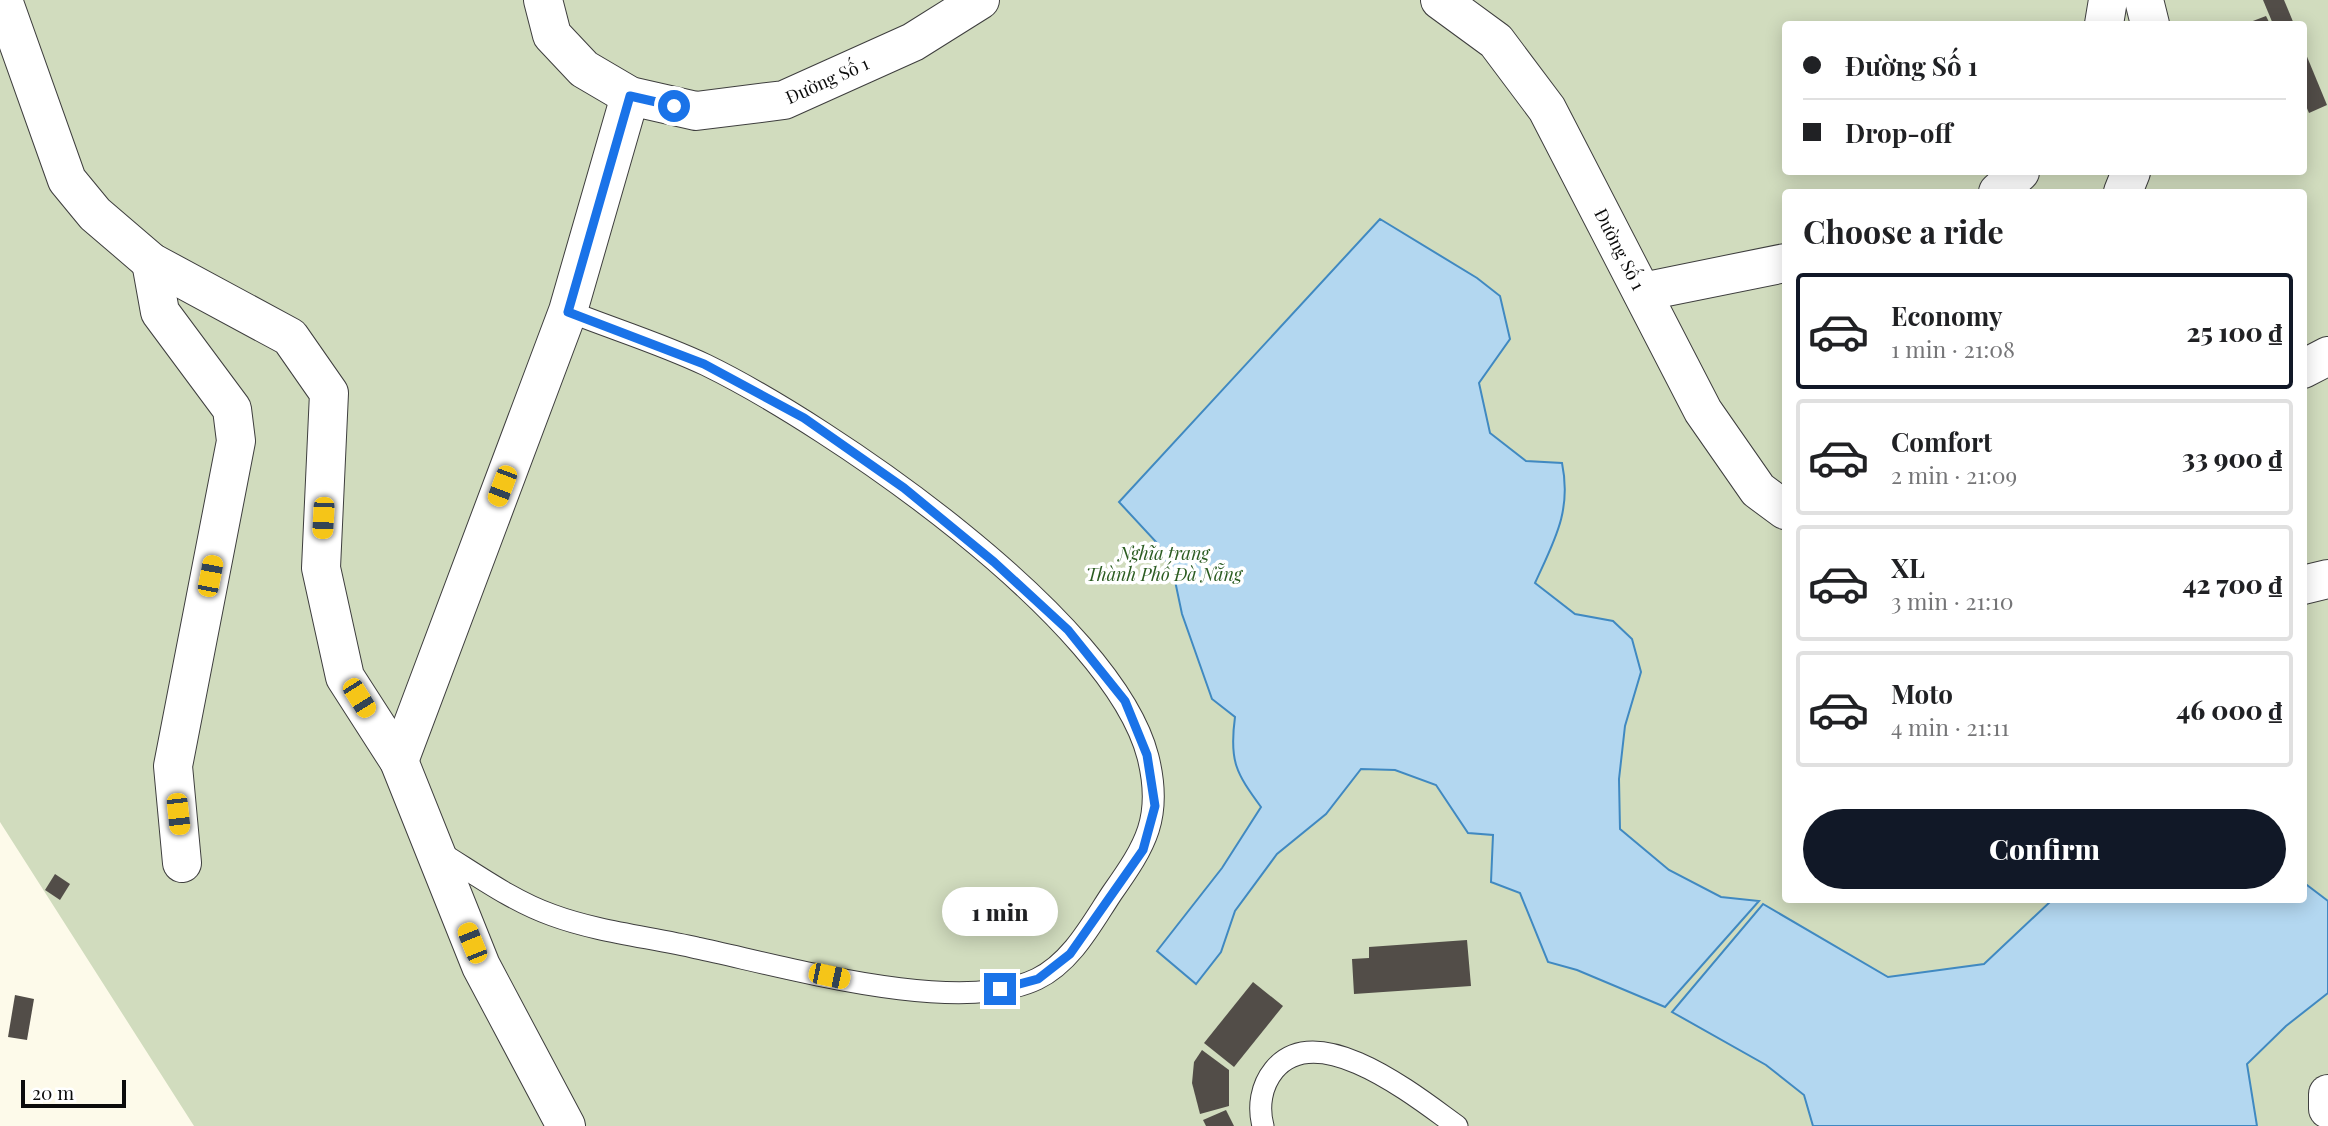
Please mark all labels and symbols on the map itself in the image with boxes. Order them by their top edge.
street label: Đường Số 1 [781,49,873,109]
route start [658,90,690,122]
street label: Đường Số 1 [1589,203,1653,294]
car [485,463,520,509]
car [312,496,335,540]
park label: Nghĩa trang Thành Phố Đà Nẵng [1086,541,1244,586]
car [196,553,225,599]
car [339,675,380,721]
car [166,792,191,836]
callout: 1 min [942,888,1058,936]
car [455,920,490,966]
car [807,961,852,991]
route end [984,973,1016,1005]
scale bar [21,1077,126,1109]

